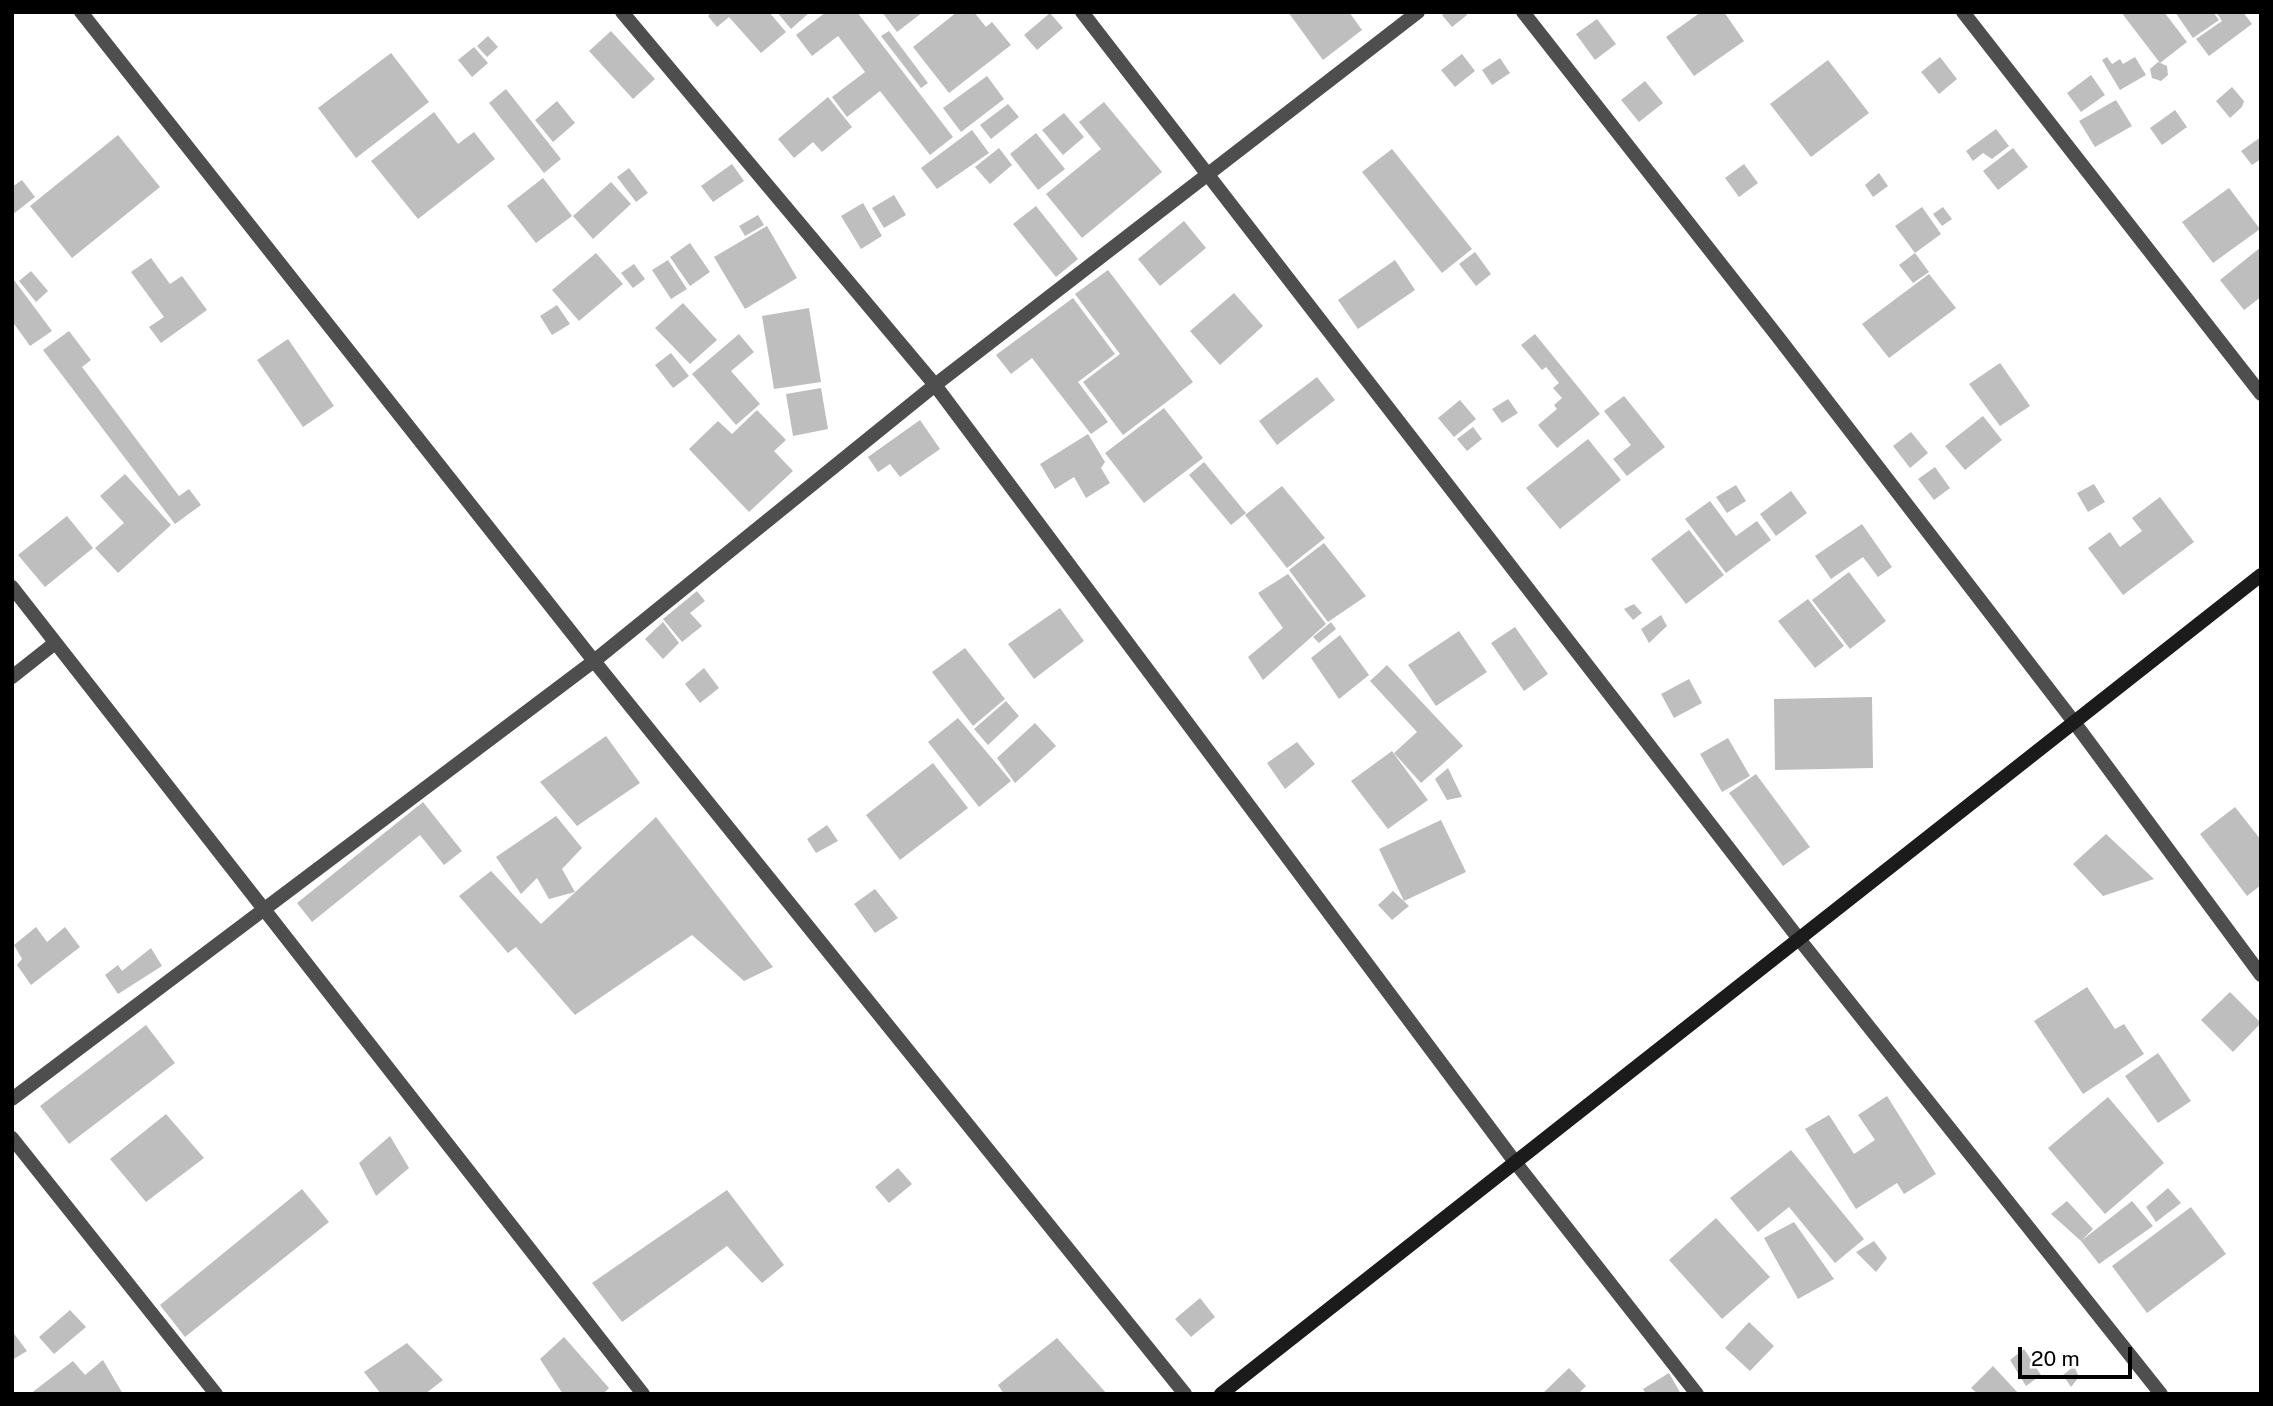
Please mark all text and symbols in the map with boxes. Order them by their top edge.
scale bar [2021,1332,2135,1376]
text: 20 m [2031,1346,2080,1371]

